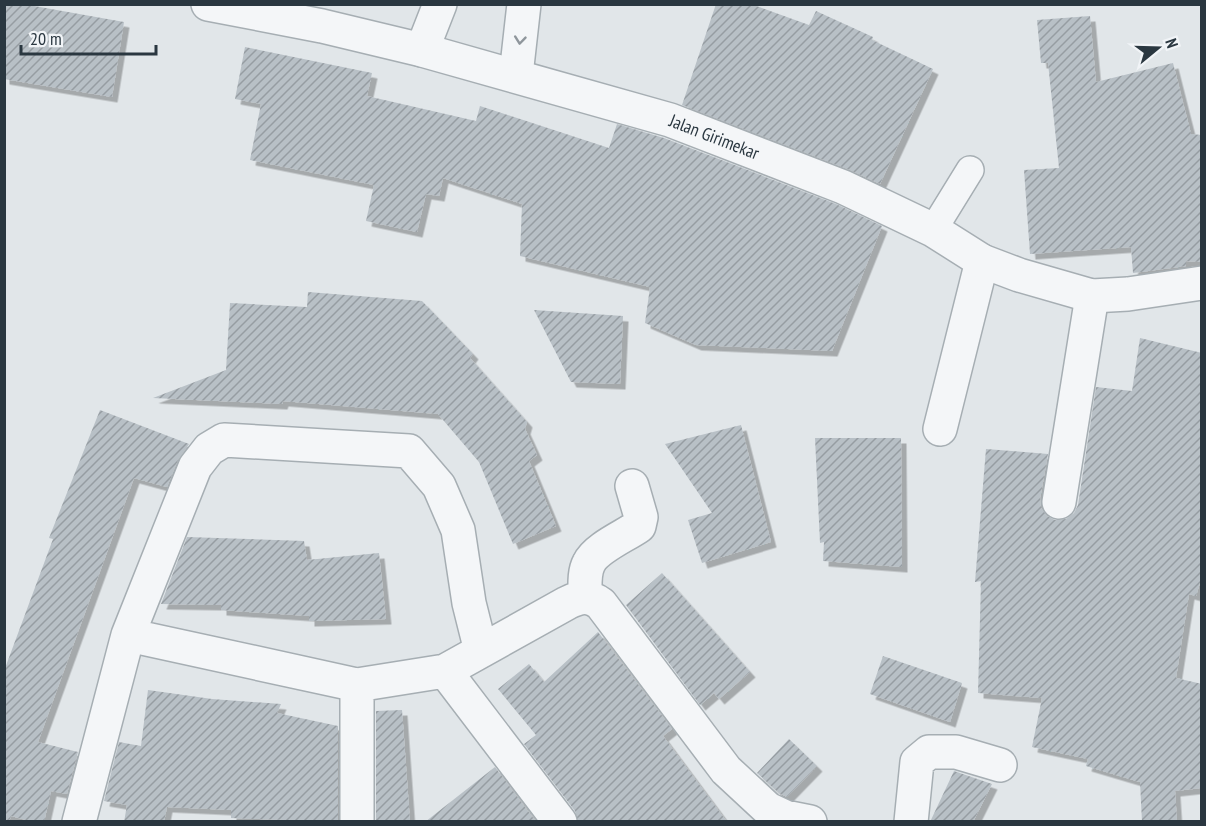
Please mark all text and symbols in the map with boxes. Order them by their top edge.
scale bar [21,18,156,56]
north arrow [1128,18,1188,78]
text: 20 m [30,27,62,50]
one-way arrow [514,35,527,44]
text: N [1161,36,1183,50]
street label: Jalan Girimekar [665,108,763,164]

